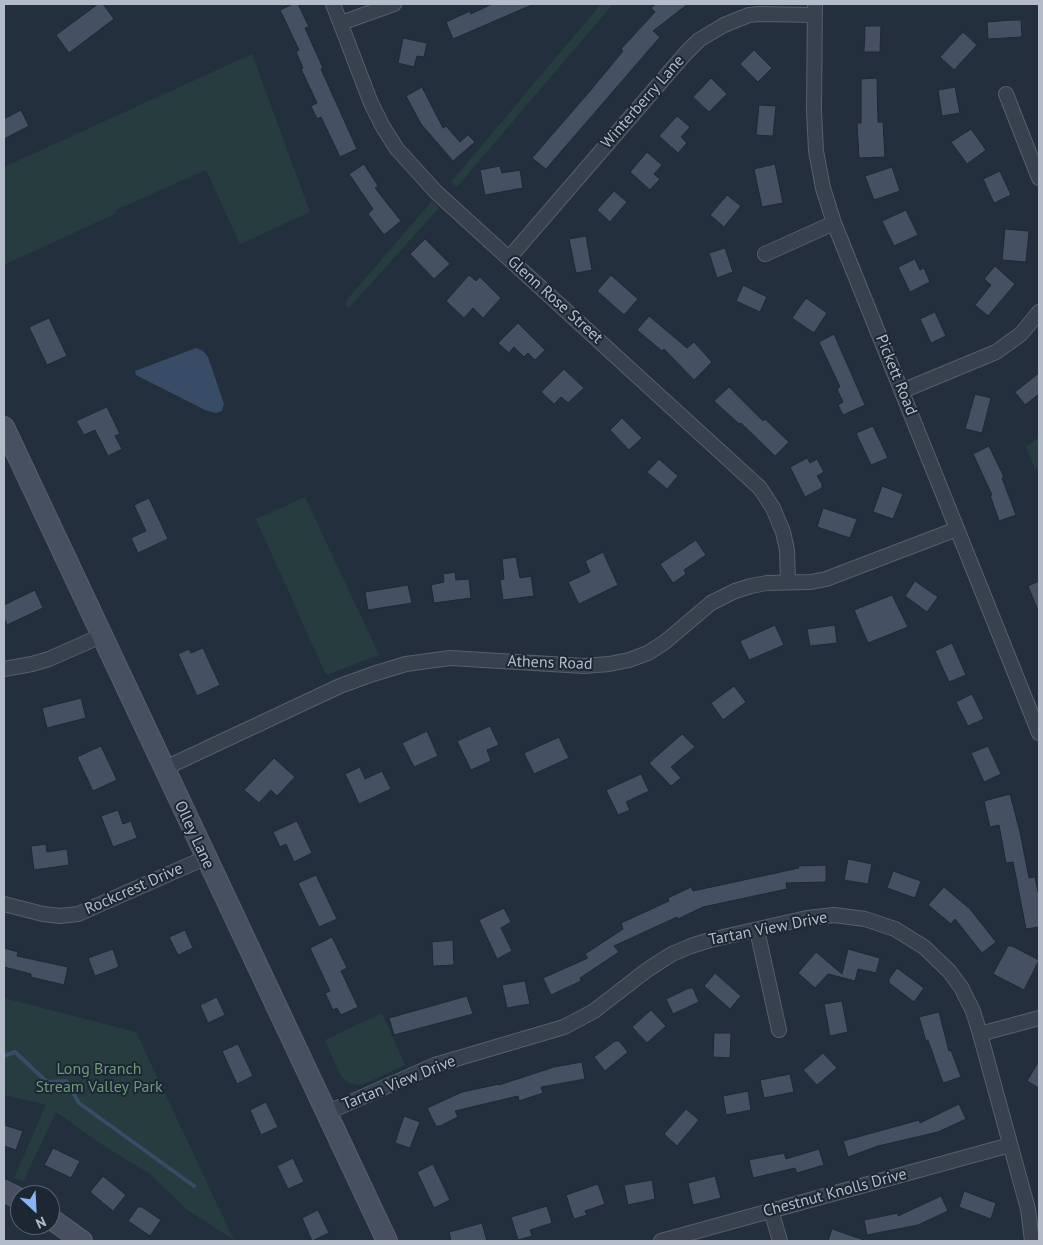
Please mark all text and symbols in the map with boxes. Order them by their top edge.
street label: Winterberry Lane [597,51,689,153]
street label: Glenn Rose Street [503,252,607,348]
street label: Pickett Road [871,332,921,418]
street label: Athens Road [507,652,593,674]
street label: Olley Lane [170,798,218,872]
street label: Rockcrest Drive [82,859,186,919]
street label: Tartan View Drive [707,908,829,950]
street label: Tartan View Drive [339,1051,459,1115]
park label: Long Branch Stream Valley Park [35,1059,163,1097]
street label: Chestnut Knolls Drive [761,1165,909,1221]
north arrow [10,1185,60,1235]
text: N [33,1213,49,1233]

